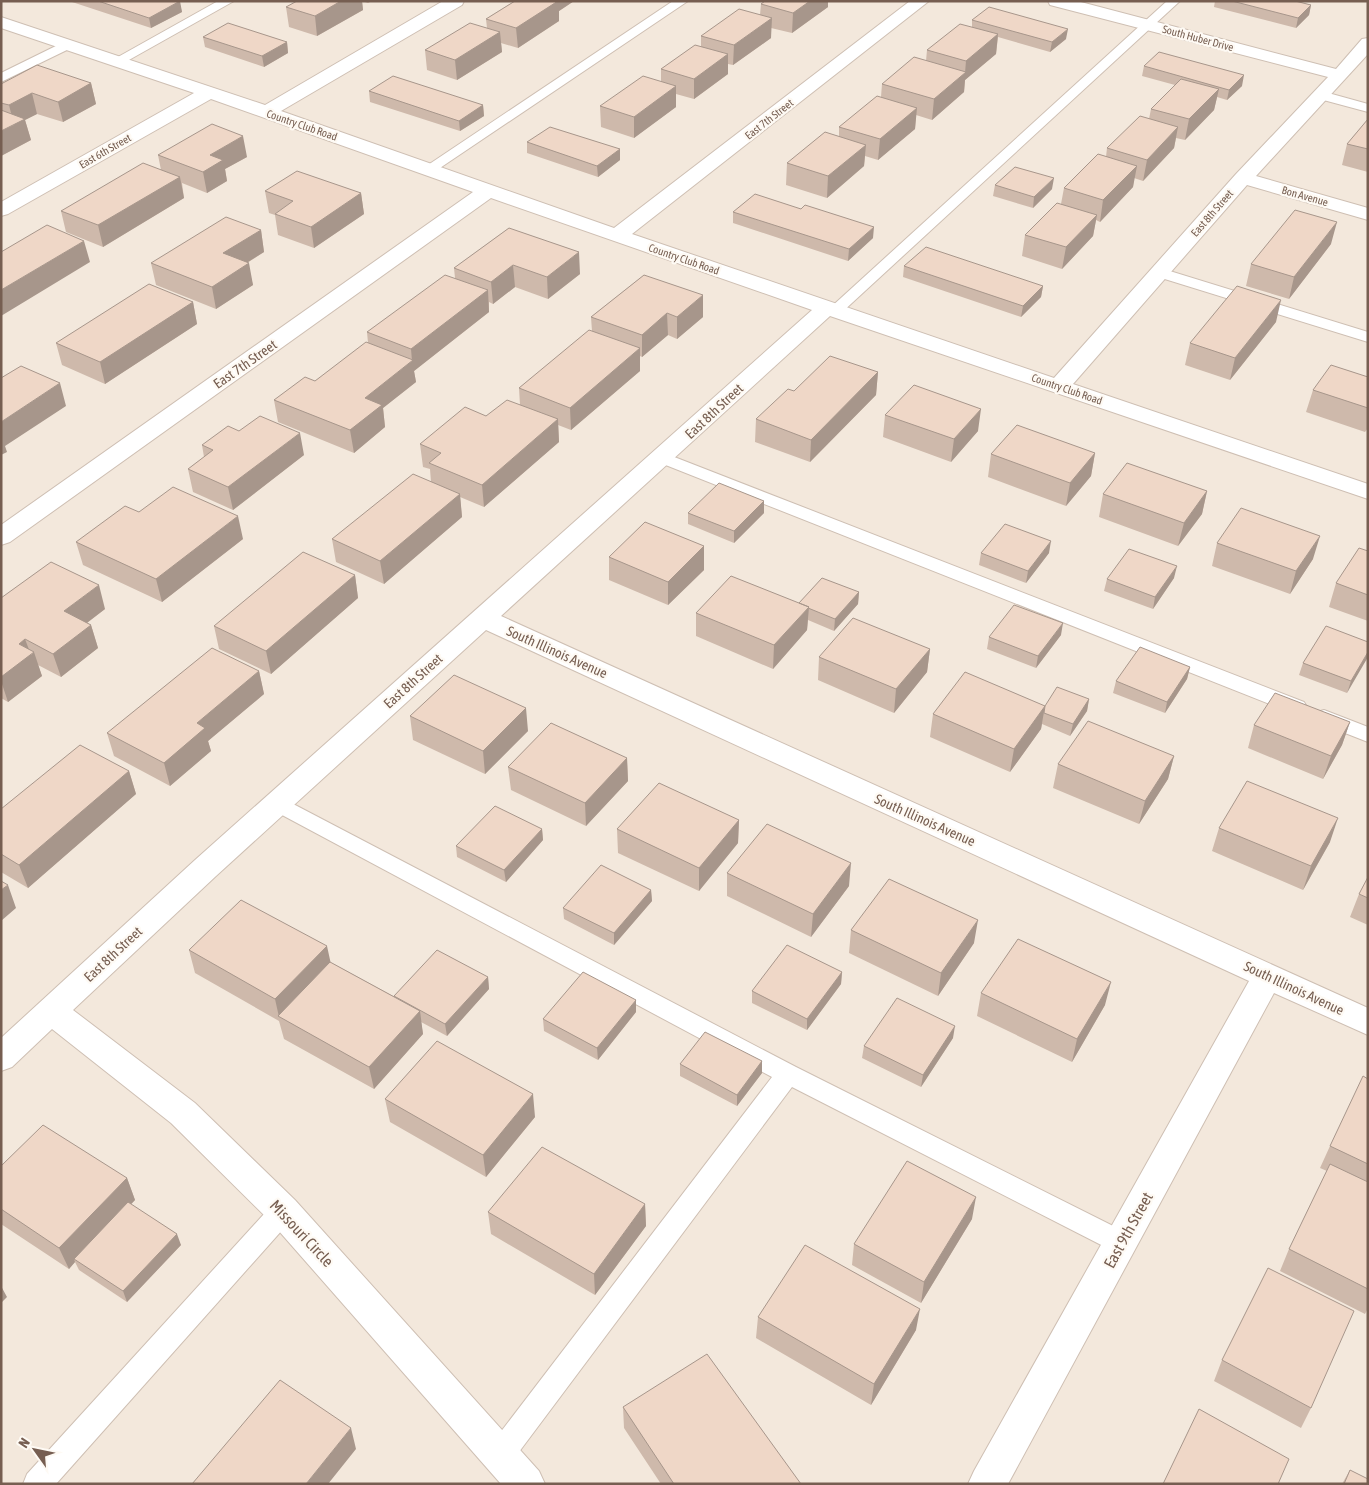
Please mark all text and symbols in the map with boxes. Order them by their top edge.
street label: South Huber Drive [1161,23,1235,53]
street label: East 7th Street [743,97,795,141]
street label: Country Club Road [265,107,339,143]
street label: East 6th Street [77,131,133,171]
street label: Bon Avenue [1280,184,1330,208]
street label: East 8th Street [1189,187,1235,239]
street label: Country Club Road [647,241,721,277]
street label: East 7th Street [210,336,280,392]
street label: Country Club Road [1030,371,1104,407]
street label: East 8th Street [682,380,746,442]
street label: South Illinois Avenue [504,623,610,681]
street label: East 8th Street [380,650,446,712]
street label: South Illinois Avenue [872,791,978,849]
street label: East 8th Street [81,923,145,985]
street label: South Illinois Avenue [1242,958,1346,1018]
street label: East 9th Street [1100,1189,1156,1271]
street label: Missouri Circle [267,1196,337,1270]
north arrow [10,1425,60,1475]
text: N [15,1435,33,1451]

